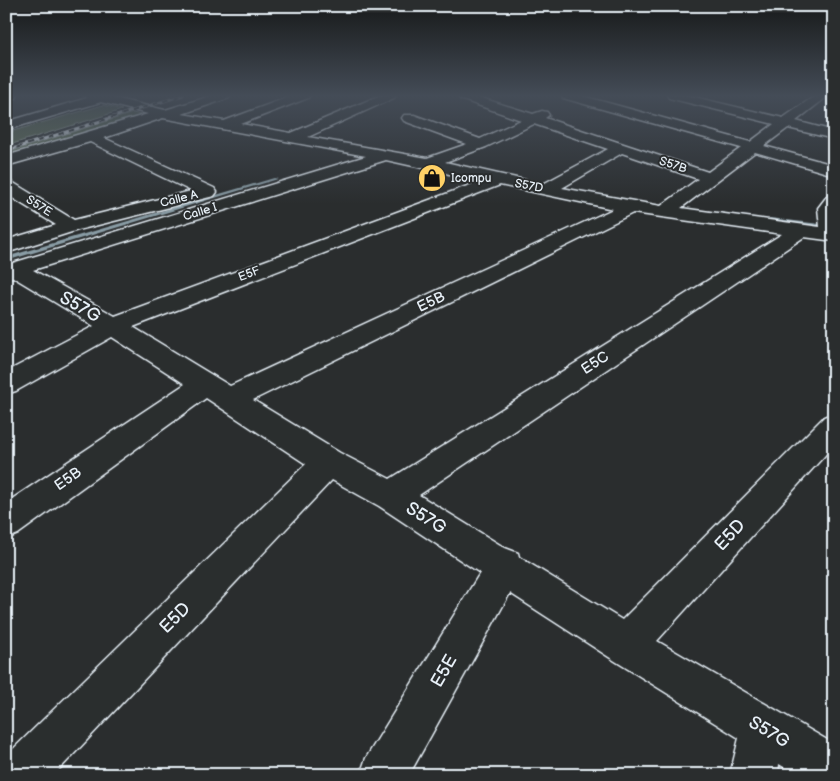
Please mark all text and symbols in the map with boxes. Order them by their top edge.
street label: S57B [657,154,689,176]
shop icon: Icompu [417,163,447,193]
place label: Icompu [451,171,491,186]
street label: S57D [513,176,545,196]
street label: Calle A [159,187,200,211]
street label: S57E [23,192,55,220]
street label: Calle I [181,200,219,224]
street label: E5F [236,263,263,285]
street label: S57G [56,287,104,327]
street label: E5B [414,287,448,317]
street label: E5C [578,347,613,379]
street label: E5B [51,463,85,495]
street label: S57G [402,498,450,538]
street label: E5D [710,515,750,555]
street label: E5D [155,598,195,638]
street label: E5E [426,651,462,691]
street label: S57G [745,712,793,752]

